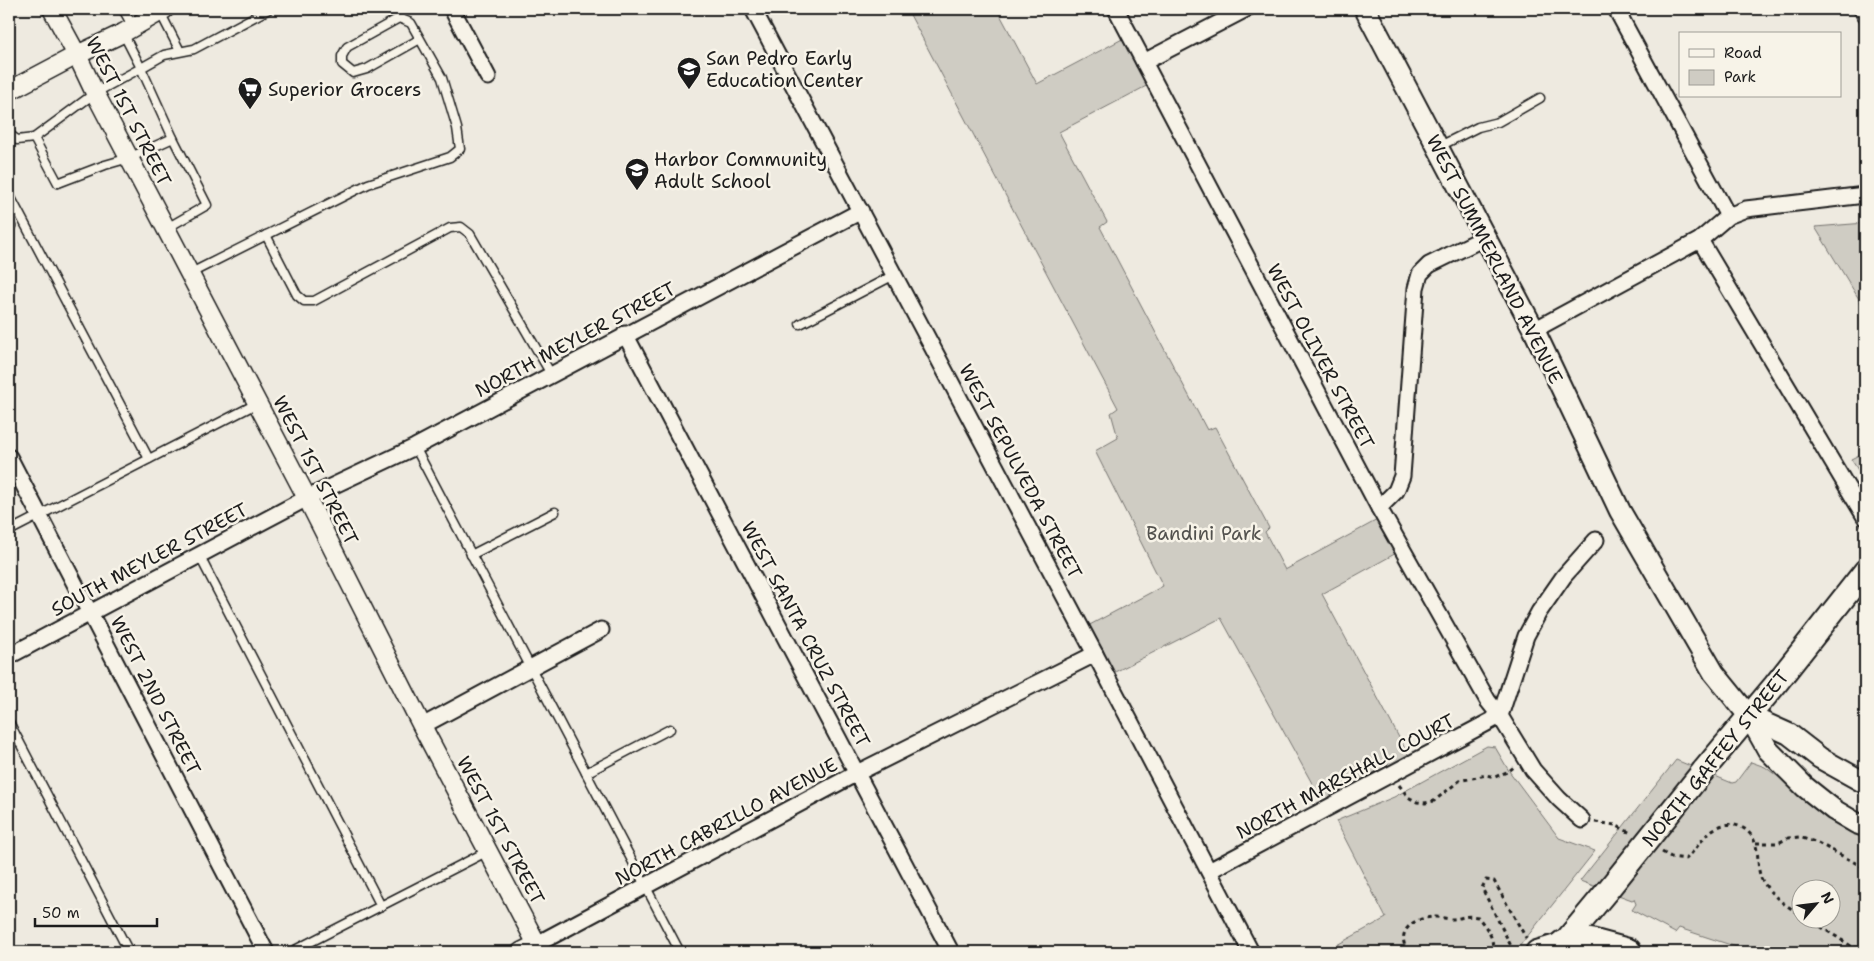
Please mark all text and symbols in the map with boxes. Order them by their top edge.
street label: WEST 1ST STREET [80,32,177,190]
legend [1679,32,1842,98]
text: Road [1724,43,1762,63]
place label: San Pedro Early Education Center [706,46,864,93]
school or university icon: San Pedro Early Education Center [676,56,702,90]
text: Park [1724,67,1756,87]
supermarket icon: Superior Grocers [237,76,263,110]
place label: Superior Grocers [268,77,421,102]
street label: WEST SUMMERLAND AVENUE [1421,130,1569,388]
place label: Harbor Community Adult School [654,147,827,194]
school or university icon: Harbor Community Adult School [624,157,650,191]
street label: WEST OLIVER STREET [1261,259,1380,453]
street label: NORTH MEYLER STREET [471,276,680,403]
street label: WEST SEPULVEDA STREET [953,360,1088,583]
street label: WEST 1ST STREET [267,391,364,549]
street label: SOUTH MEYLER STREET [46,497,252,622]
street label: WEST SANTA CRUZ STREET [735,517,876,752]
park label: Bandini Park [1146,521,1262,546]
street label: WEST 2ND STREET [105,612,207,779]
street label: NORTH GAFFEY STREET [1636,665,1795,852]
street label: NORTH MARSHALL COURT [1232,708,1459,845]
street label: WEST 1ST STREET [451,752,550,909]
street label: NORTH CABRILLO AVENUE [611,752,842,891]
north arrow [1792,878,1842,928]
text: N [1817,889,1838,907]
scale bar [35,896,158,928]
text: 50 m [42,903,80,923]

